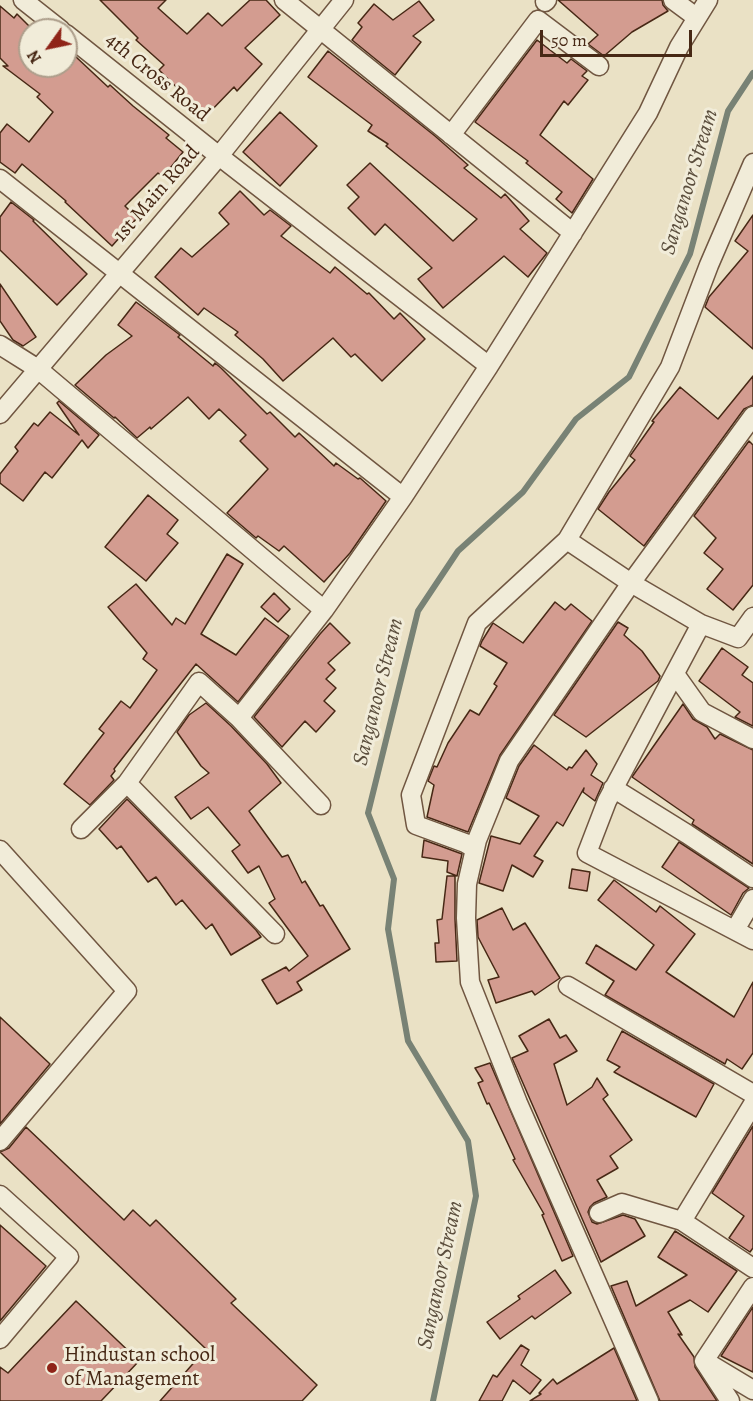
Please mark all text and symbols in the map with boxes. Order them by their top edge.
north arrow [18,18,78,78]
scale bar [543,18,694,56]
street label: 4th Cross Road [99,28,215,128]
text: 50 m [551,28,587,52]
text: N [22,46,47,68]
water label: Sanganoor Stream [655,106,725,258]
street label: 1st Main Road [108,141,206,247]
water label: Sanganoor Stream [348,616,410,768]
water label: Sanganoor Stream [412,1198,470,1352]
place label: Hindustan school of Management [64,1343,215,1393]
marker: Hindustan school of Management [45,1361,59,1375]

